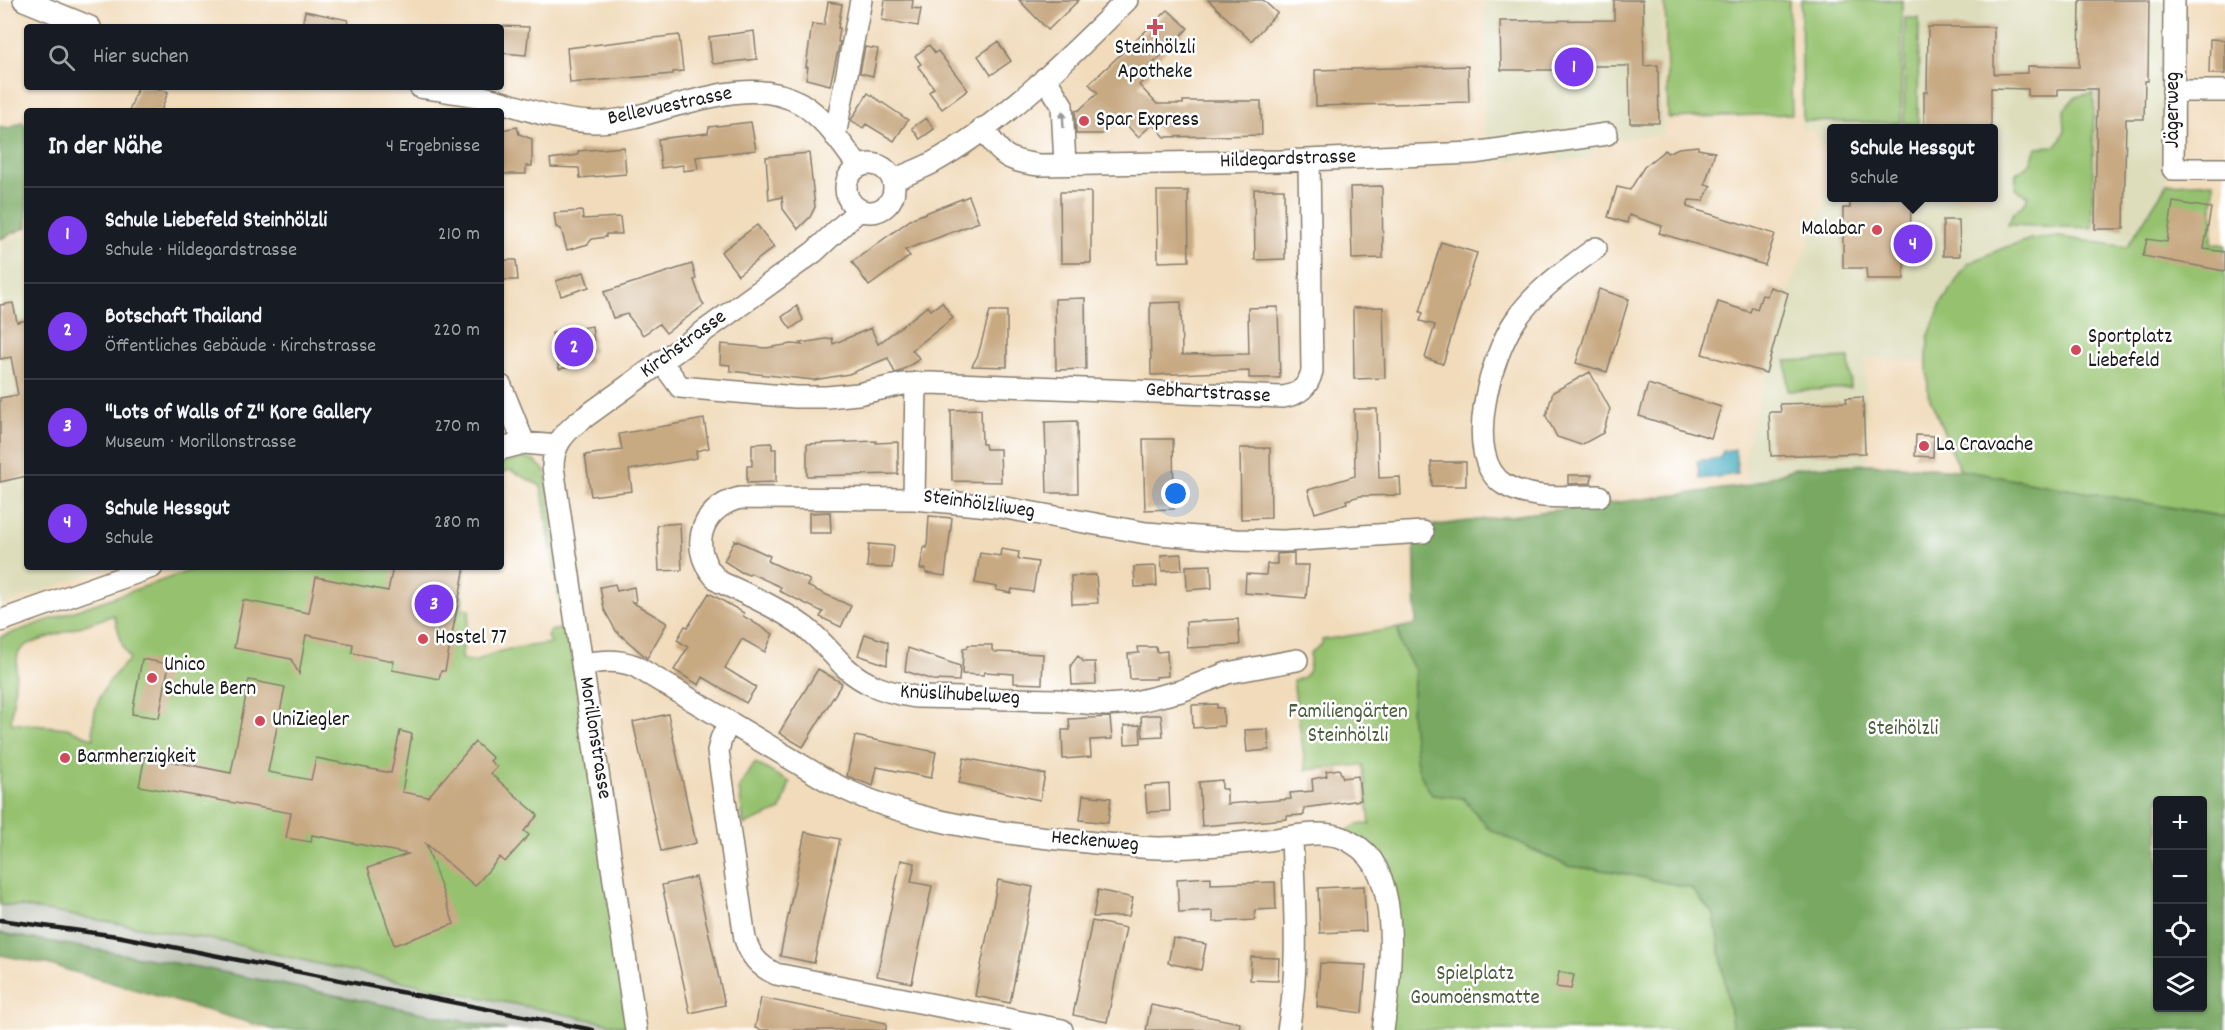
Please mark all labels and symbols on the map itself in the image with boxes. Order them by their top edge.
marker: Steinhölzli Apotheke [1148,20,1162,34]
place label: Steinhölzli Apotheke [1115,34,1195,88]
pin: 1 [1554,44,1594,90]
street label: Jägerweg [2159,72,2189,148]
street label: Bellevuestrasse [605,79,735,135]
place label: Spar Express [1096,106,1199,136]
one-way arrow [1058,109,1067,128]
marker: Spar Express [1077,114,1091,128]
street label: Hildegardstrasse [1219,143,1357,177]
place label: Malabar [1801,215,1865,245]
pin: 4 [1894,222,1932,266]
marker: Malabar [1870,223,1884,237]
street label: Kirchstrasse [635,303,733,387]
place label: Sportplatz Liebefeld [2088,323,2172,377]
pin: 2 [554,324,594,370]
marker: Sportplatz Liebefeld [2069,343,2083,357]
street label: Gebhartstrasse [1145,376,1271,412]
place label: La Cravache [1936,431,2033,461]
marker: La Cravache [1917,439,1931,453]
your location [1161,479,1190,508]
street label: Steinhölzliweg [921,482,1037,528]
pin: 3 [414,582,454,626]
place label: Hostel 77 [435,624,507,654]
marker: Hostel 77 [416,632,430,646]
place label: Unico Schule Bern [164,651,256,705]
marker: Unico Schule Bern [145,671,159,685]
street label: Morillonstrasse [570,675,618,801]
street label: Knüslihubelweg [899,678,1021,714]
park label: Familiengärten Steinhölzli [1288,698,1408,752]
place label: UniZiegler [272,706,349,736]
marker: UniZiegler [253,714,267,728]
park label: Steihölzli [1868,715,1939,745]
place label: Barmherzigkeit [77,743,196,773]
marker: Barmherzigkeit [58,751,72,765]
street label: Heckenweg [1050,823,1140,861]
park label: Spielplatz Goumoënsmatte [1410,960,1540,1014]

